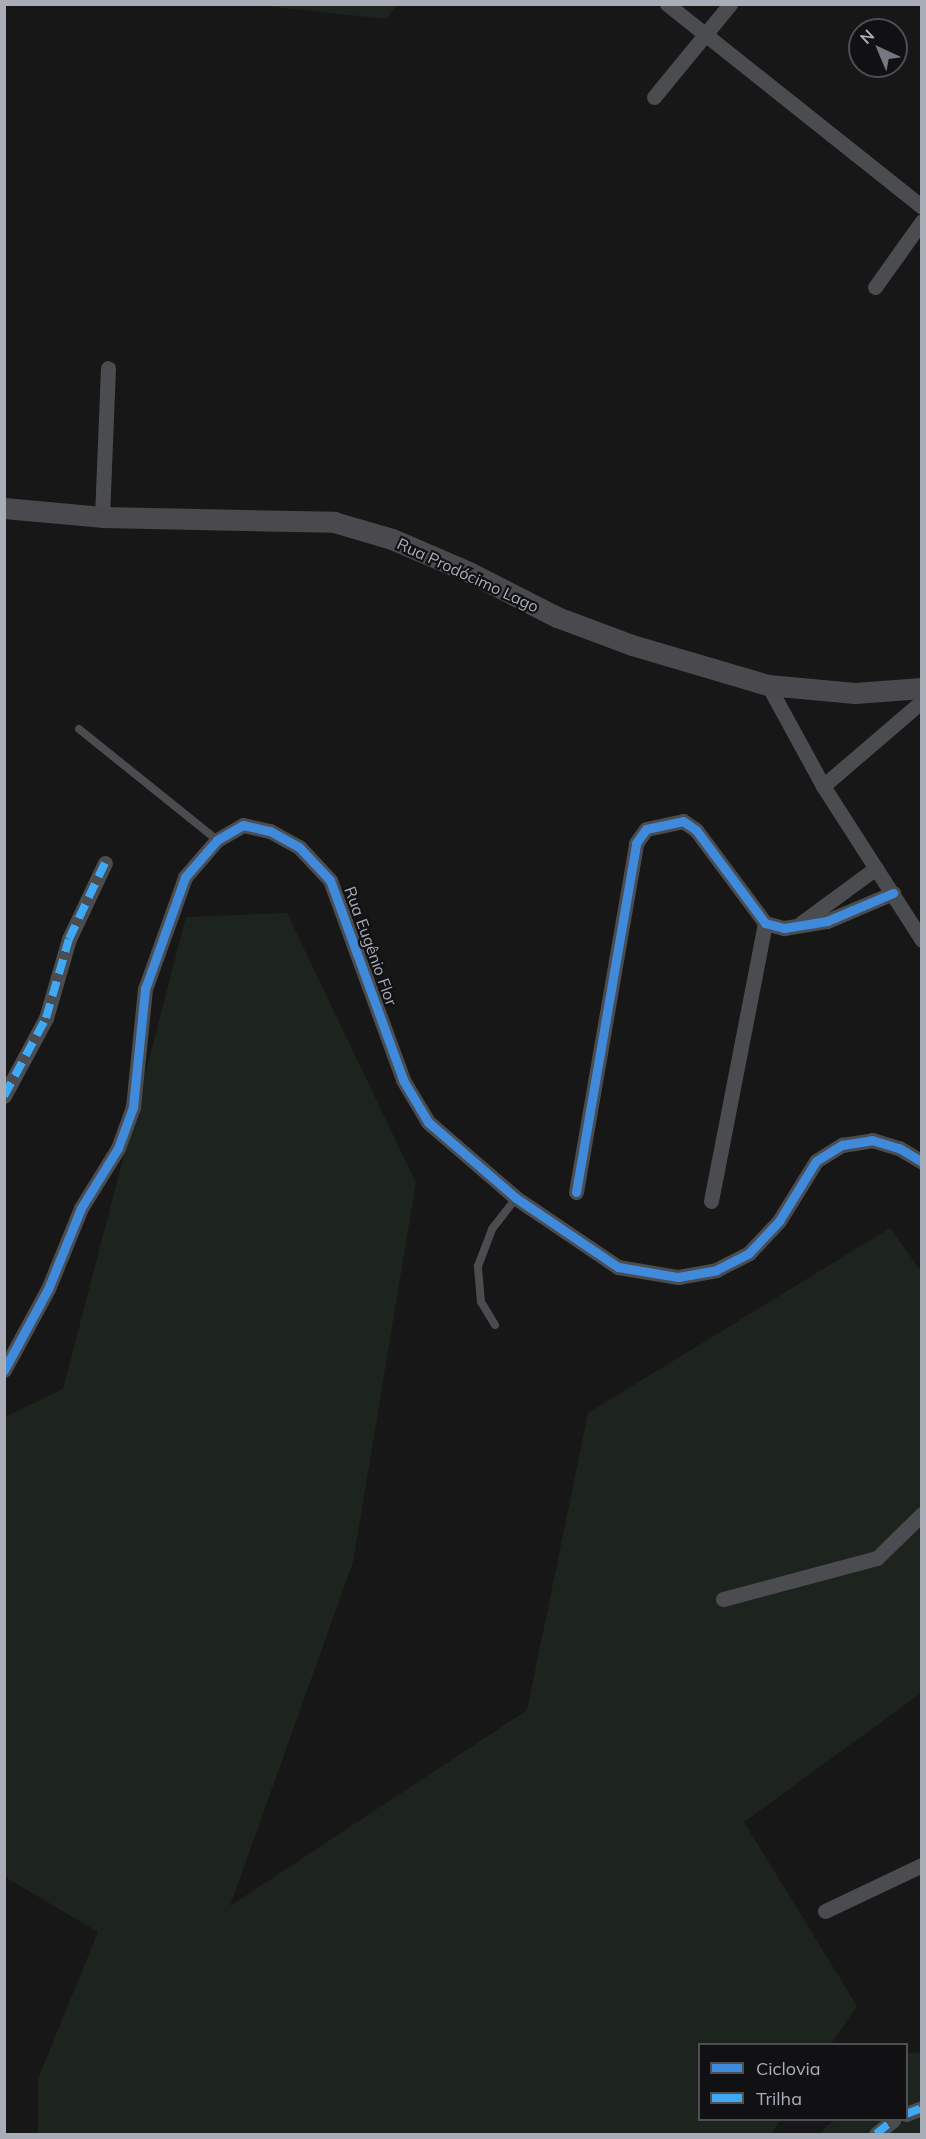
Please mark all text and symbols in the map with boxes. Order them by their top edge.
north arrow [848,18,908,78]
text: N [856,25,878,48]
street label: Rua Prodócimo Lago [394,534,542,616]
street label: Rua Eugênio Flor [341,884,401,1008]
legend [698,2043,908,2121]
text: Ciclovia [756,2057,821,2080]
text: Trilha [756,2087,802,2110]

